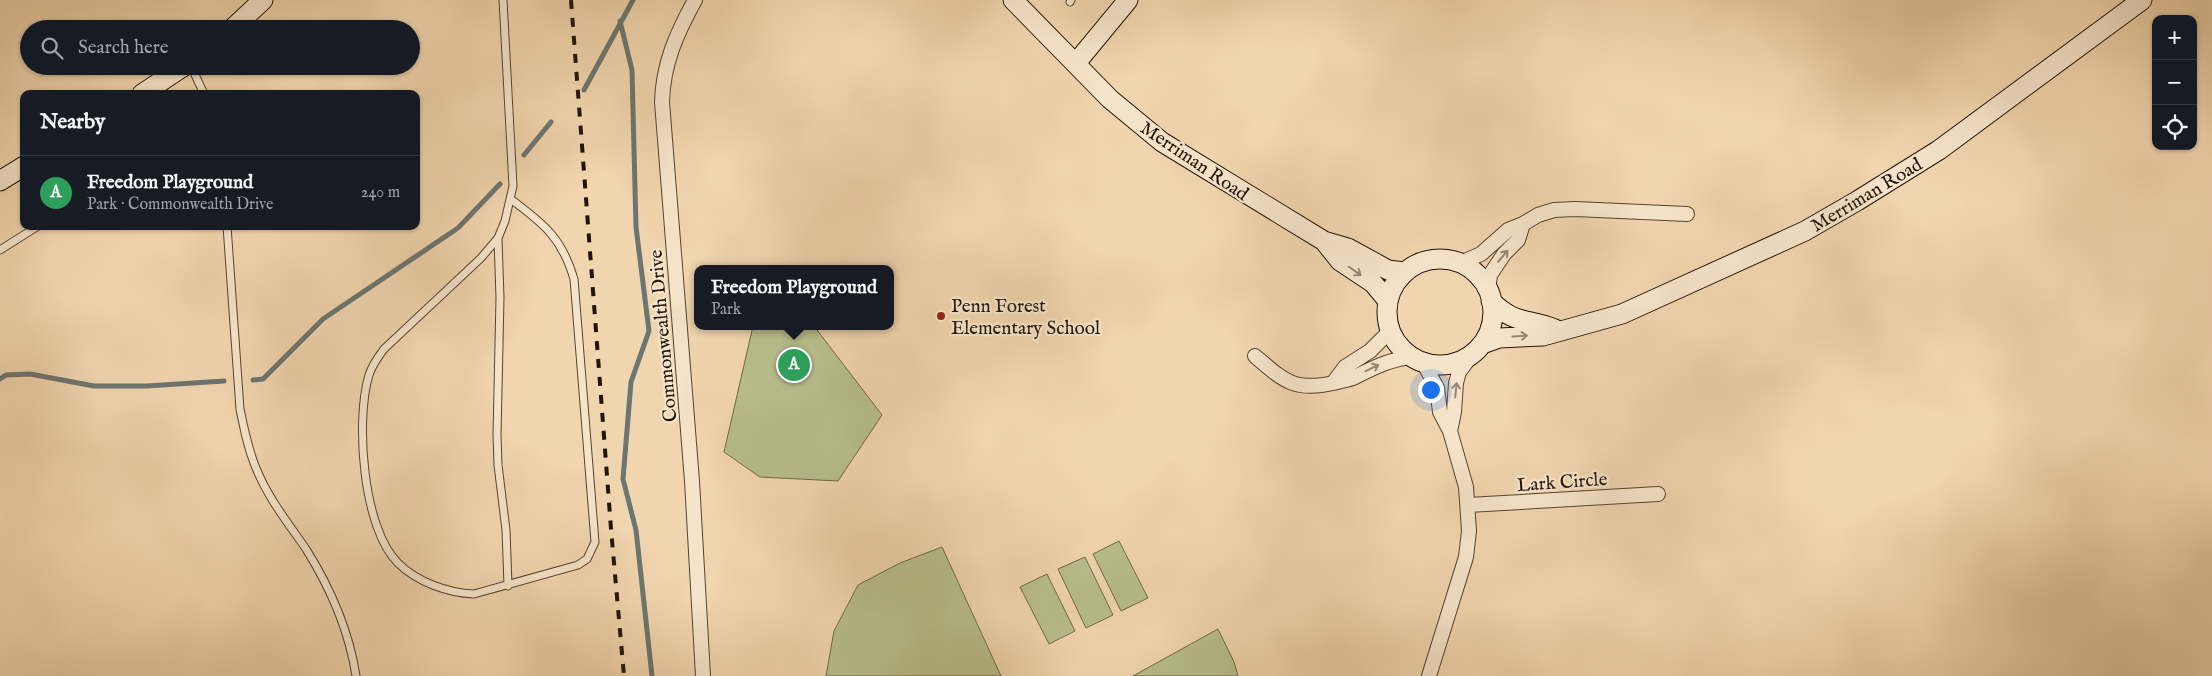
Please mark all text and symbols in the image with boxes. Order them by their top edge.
map controls [2152,15,2197,150]
button: + [2152,15,2197,60]
search box [20,20,420,75]
icon: search [38,34,66,62]
text: Search here [78,36,169,60]
button: − [2152,60,2197,105]
button: locate [2152,105,2197,150]
text: Nearby [40,109,105,136]
street label: Merriman Road [1135,117,1253,207]
street label: Merriman Road [1807,153,1928,238]
text: Freedom Playground [87,171,253,195]
text: A [51,183,61,203]
text: 240 m [361,183,400,203]
text: Park · Commonwealth Drive [87,195,273,215]
street label: Commonwealth Drive [644,248,683,423]
one-way arrow [1497,250,1508,263]
popup [694,265,894,330]
one-way arrow [1348,266,1362,276]
text: Freedom Playground [711,276,877,300]
place label: Penn Forest Elementary School [951,295,1101,341]
text: Park [711,300,741,320]
marker: Penn Forest Elementary School [935,310,947,322]
one-way arrow [1512,332,1528,341]
pin: A [778,346,810,384]
one-way arrow [1364,363,1379,372]
your location [1418,377,1444,403]
one-way arrow [1451,382,1460,398]
street label: Lark Circle [1516,468,1608,498]

